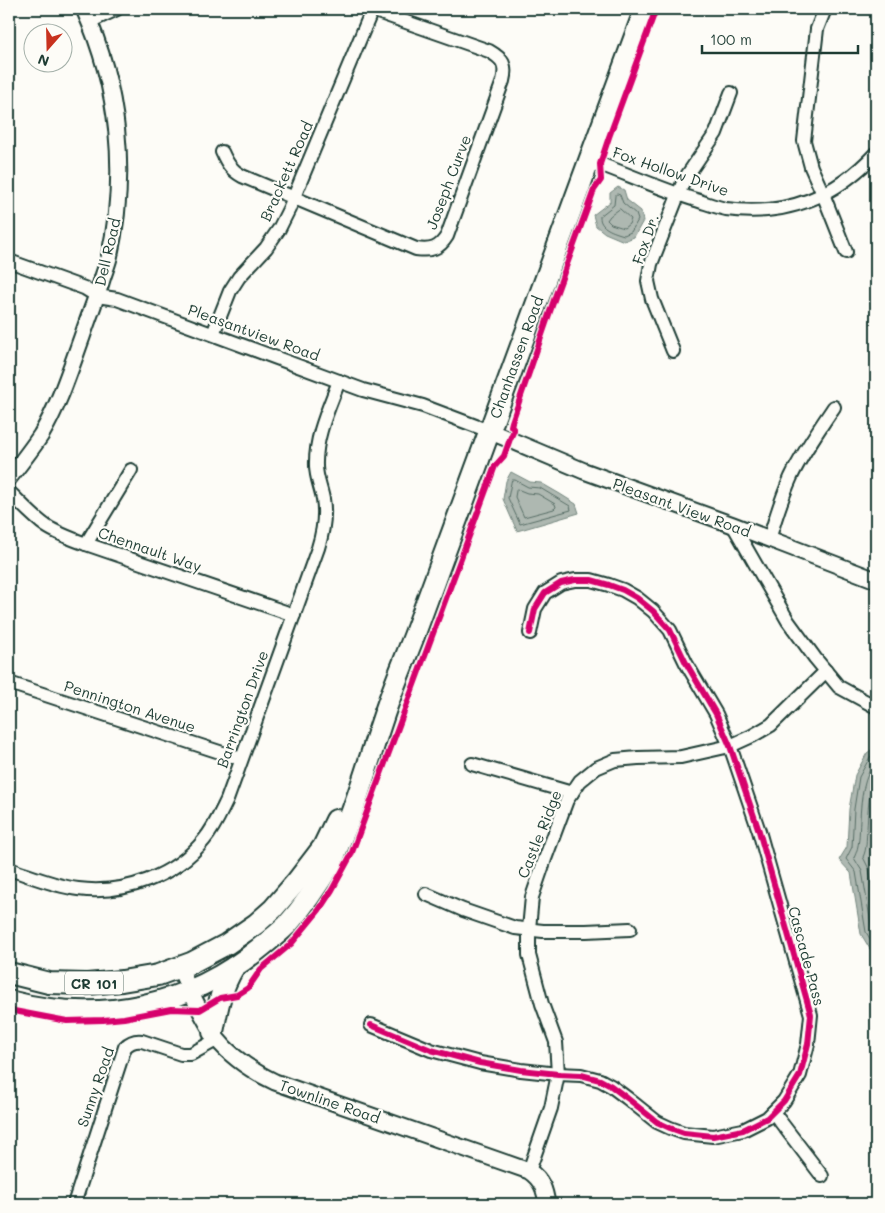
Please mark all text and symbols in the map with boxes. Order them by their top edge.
north arrow [22,22,72,72]
scale bar [702,22,859,54]
text: 100 m [710,29,752,49]
text: N [35,50,52,71]
street label: Brackett Road [255,118,317,224]
street label: Joseph Curve [421,132,475,232]
street label: Fox Hollow Drive [610,142,732,200]
street label: Fox Dr. [627,211,663,267]
street label: Dell Road [89,216,125,288]
street label: Chanhassen Road [485,293,547,421]
street label: Pleasantview Road [185,299,323,365]
street label: Pleasant View Road [610,473,754,541]
street label: Chennault Way [96,522,205,576]
street label: Barrington Drive [211,648,273,770]
street label: Pennington Avenue [62,675,198,737]
street label: Castle Ridge [512,787,566,881]
street label: Cascade Pass [784,904,830,1008]
road number: CR 101 [65,971,123,994]
street label: Sunny Road [72,1044,118,1130]
street label: Townline Road [277,1074,383,1128]

